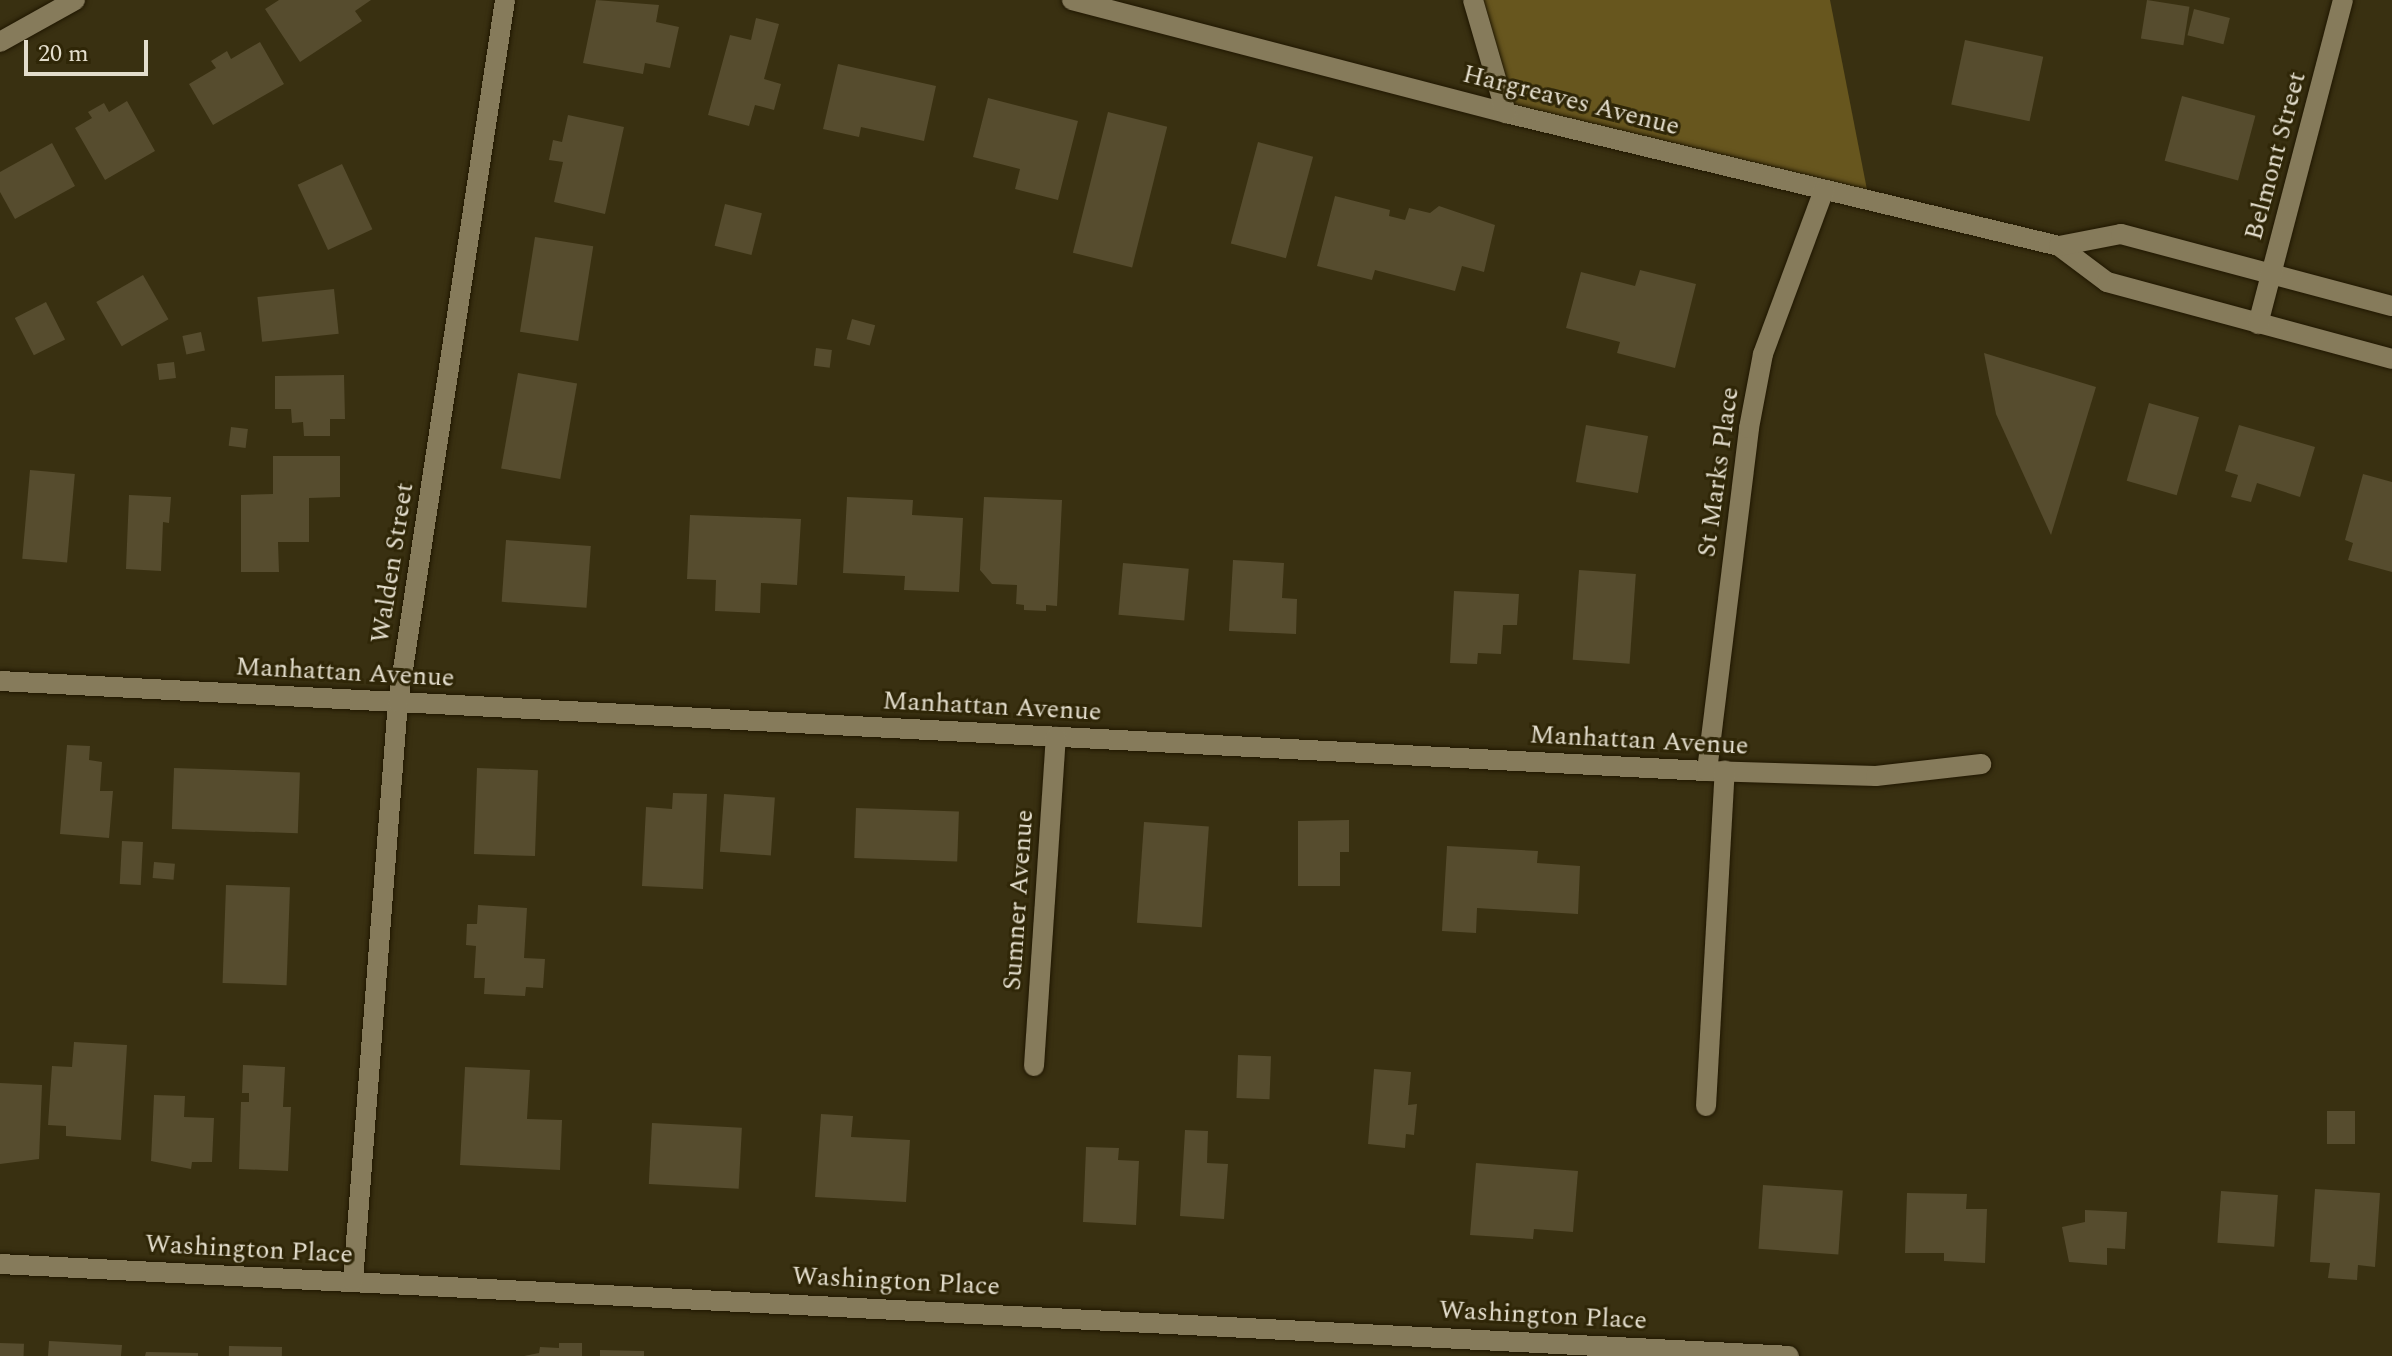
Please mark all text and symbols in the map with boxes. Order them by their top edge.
scale bar [28,24,152,74]
text: 20 m [38,36,89,72]
street label: Hargreaves Avenue [1459,59,1683,143]
street label: Belmont Street [2239,68,2313,244]
street label: St Marks Place [1692,385,1746,559]
street label: Walden Street [365,480,421,646]
street label: Manhattan Avenue [235,652,455,694]
street label: Manhattan Avenue [882,686,1102,728]
street label: Manhattan Avenue [1529,720,1749,762]
street label: Sumner Avenue [997,809,1041,991]
street label: Washington Place [144,1229,354,1271]
street label: Washington Place [791,1261,1001,1303]
street label: Washington Place [1438,1295,1648,1337]

